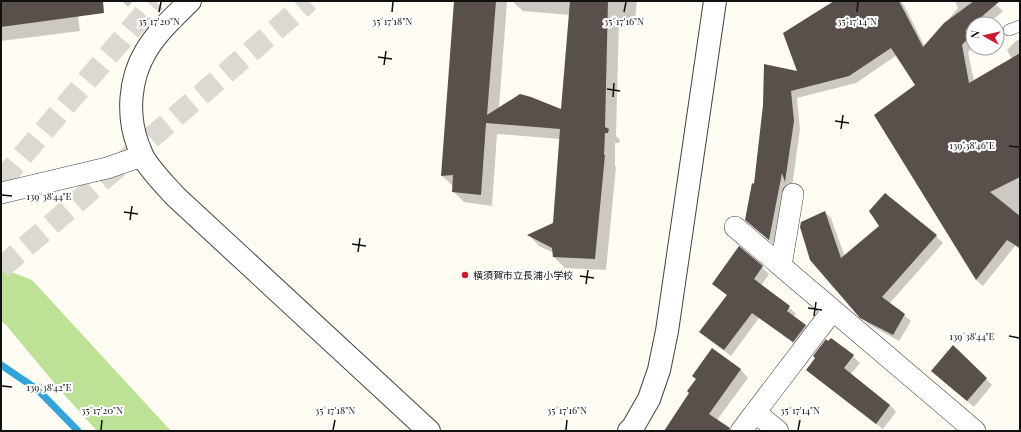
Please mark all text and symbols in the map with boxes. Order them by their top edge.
text: 35°17'20"N [138,14,180,28]
text: 35°17'18"N [372,14,412,28]
text: 35°17'16"N [604,14,644,28]
text: 35°17'14"N [837,14,877,28]
north arrow [965,16,1005,56]
text: N [967,30,983,40]
text: 139°38'46"E [949,138,995,152]
text: 139°38'44"E [26,189,72,203]
place label: 横須賀市立長浦小学校 [473,268,573,282]
marker: 横須賀市立長浦小学校 [460,270,470,280]
text: 139°38'44"E [949,329,995,343]
text: 139°38'42"E [26,380,72,394]
text: 35°17'20"N [81,403,123,417]
text: 35°17'18"N [315,403,355,417]
text: 35°17'16"N [547,403,587,417]
text: 35°17'14"N [780,403,820,417]

